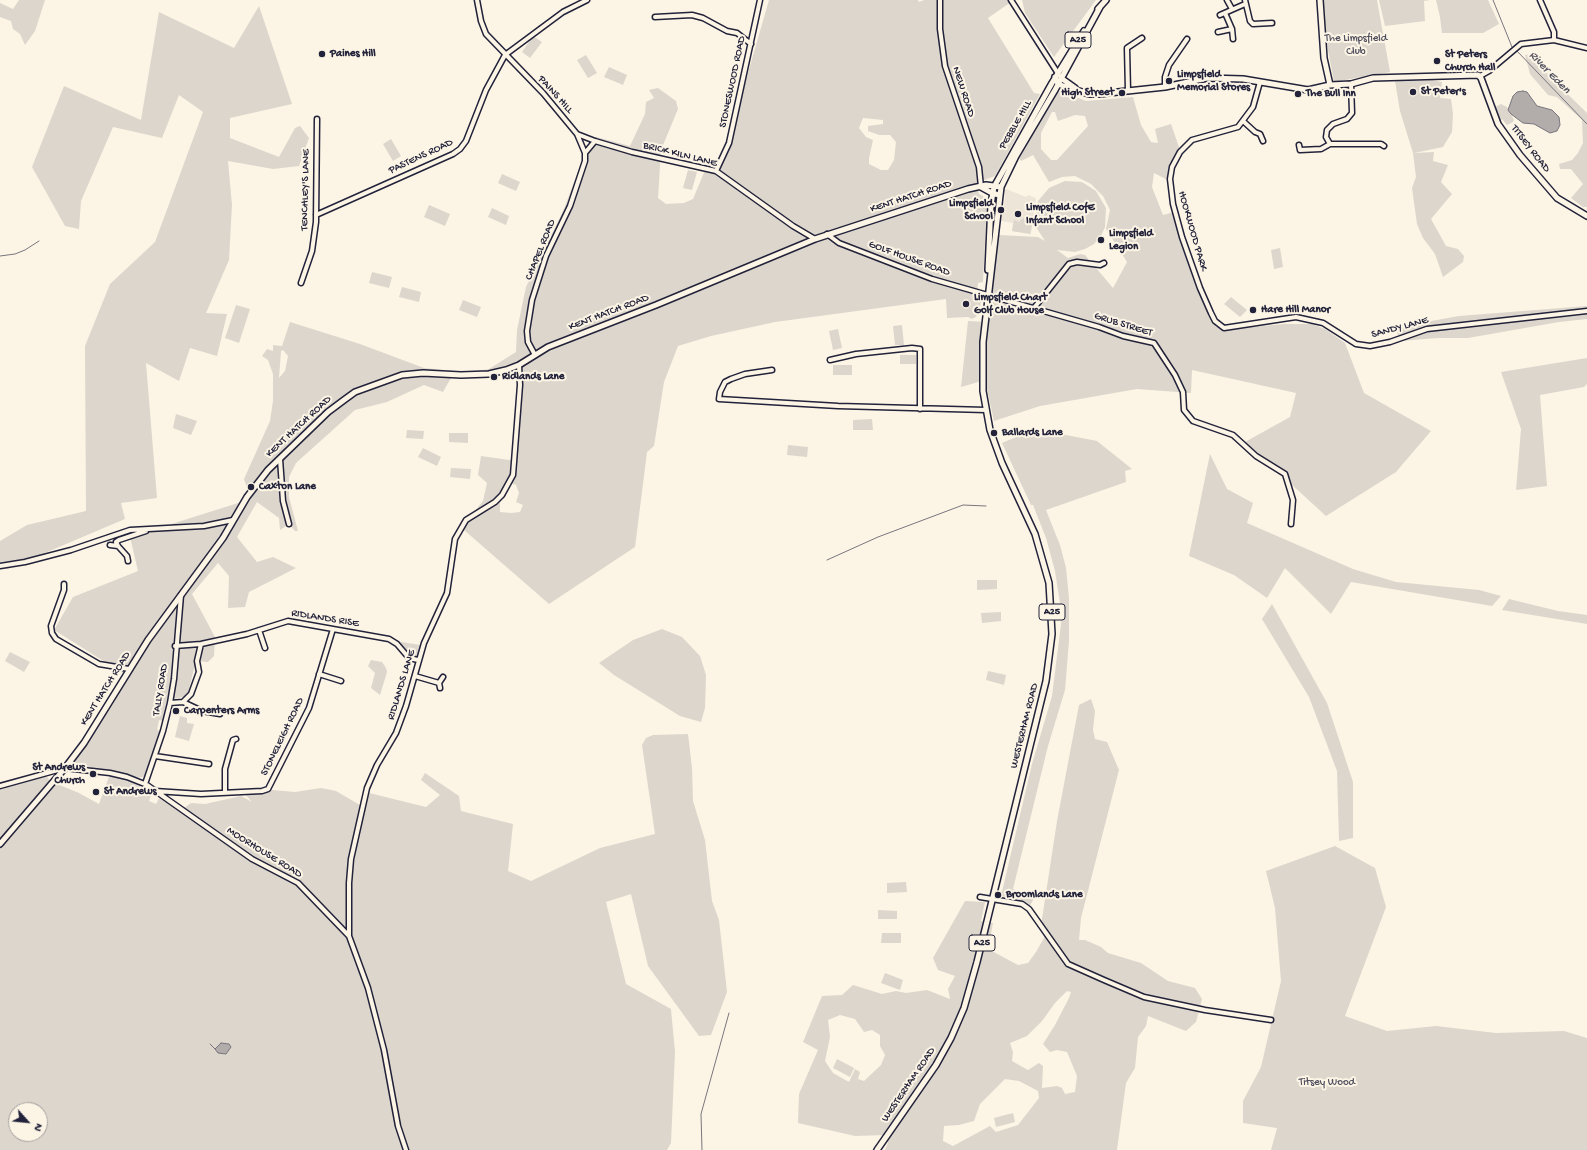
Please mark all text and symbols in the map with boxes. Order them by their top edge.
road number: A25 [1065,32,1091,48]
park label: The Limpsfield Club [1325,32,1387,58]
street label: STONESWOOD ROAD [717,35,749,129]
place label: Paines Hill [330,47,376,61]
place label: St Peters Church Hall [1445,48,1495,74]
marker: Paines Hill [317,49,327,59]
water label: River Eden [1525,49,1573,97]
marker: St Peters Church Hall [1432,56,1442,66]
street label: NEW ROAD [949,65,977,119]
place label: Limpsfield Memorial Stores [1177,68,1250,94]
street label: PAINS HILL [534,73,576,117]
marker: Limpsfield Memorial Stores [1164,76,1174,86]
place label: St Peter's [1421,85,1466,99]
place label: High Street [1061,86,1114,100]
place label: The Bull Inn [1306,87,1356,101]
marker: St Peter's [1408,87,1418,97]
marker: High Street [1117,88,1127,98]
marker: The Bull Inn [1293,89,1303,99]
street label: PEBBLE HILL [997,98,1035,152]
street label: TITSEY ROAD [1507,123,1553,175]
street label: PASTENS ROAD [387,136,455,178]
street label: BRICK KILN LANE [642,139,718,171]
street label: TENCHLEY'S LANE [299,149,313,231]
street label: KENT HATCH ROAD [869,178,953,216]
street label: HOOKWOOD PARK [1174,190,1210,272]
place label: Limpsfield School [949,197,993,223]
place label: Limpsfield CofE Infant School [1026,201,1094,227]
marker: Limpsfield School [996,205,1006,215]
marker: Limpsfield CofE Infant School [1013,209,1023,219]
street label: CHAPEL ROAD [523,218,559,282]
place label: Limpsfield Legion [1109,227,1153,253]
marker: Limpsfield Legion [1096,235,1106,245]
street label: GOLF HOUSE ROAD [866,238,952,280]
place label: Limpsfield Chart Golf Club House [974,291,1047,317]
street label: KENT HATCH ROAD [567,292,651,334]
marker: Limpsfield Chart Golf Club House [961,299,971,309]
place label: Hare Hill Manor [1261,303,1330,317]
marker: Hare Hill Manor [1248,305,1258,315]
street label: GRUB STREET [1092,310,1154,340]
street label: SANDY LANE [1370,314,1430,342]
place label: Ridlands Lane [502,370,564,384]
marker: Ridlands Lane [489,372,499,382]
street label: KENT HATCH ROAD [263,393,335,461]
place label: Ballards Lane [1002,426,1063,440]
marker: Ballards Lane [989,428,999,438]
place label: Caxton Lane [259,480,316,494]
marker: Caxton Lane [246,482,256,492]
road number: A25 [1039,604,1065,620]
street label: RIDLANDS RISE [290,607,360,631]
street label: RIDLANDS LANE [385,648,419,722]
street label: KENT HATCH ROAD [78,650,134,728]
street label: TALLY ROAD [150,663,172,717]
street label: WESTERHAM ROAD [1008,682,1042,770]
street label: STONELEIGH ROAD [258,696,308,778]
place label: Carpenters Arms [184,704,259,718]
marker: Carpenters Arms [171,706,181,716]
place label: St Andrews Church [32,761,85,787]
marker: St Andrews Church [88,769,98,779]
place label: St Andrews [104,785,157,799]
marker: St Andrews [91,787,101,797]
street label: MOORHOUSE ROAD [224,824,304,882]
place label: Broomlands Lane [1006,888,1083,902]
marker: Broomlands Lane [993,890,1003,900]
road number: A25 [969,935,995,951]
street label: WESTERHAM ROAD [879,1045,939,1125]
park label: Titsey Wood [1299,1076,1355,1090]
north arrow [8,1102,48,1142]
text: N [31,1121,45,1133]

